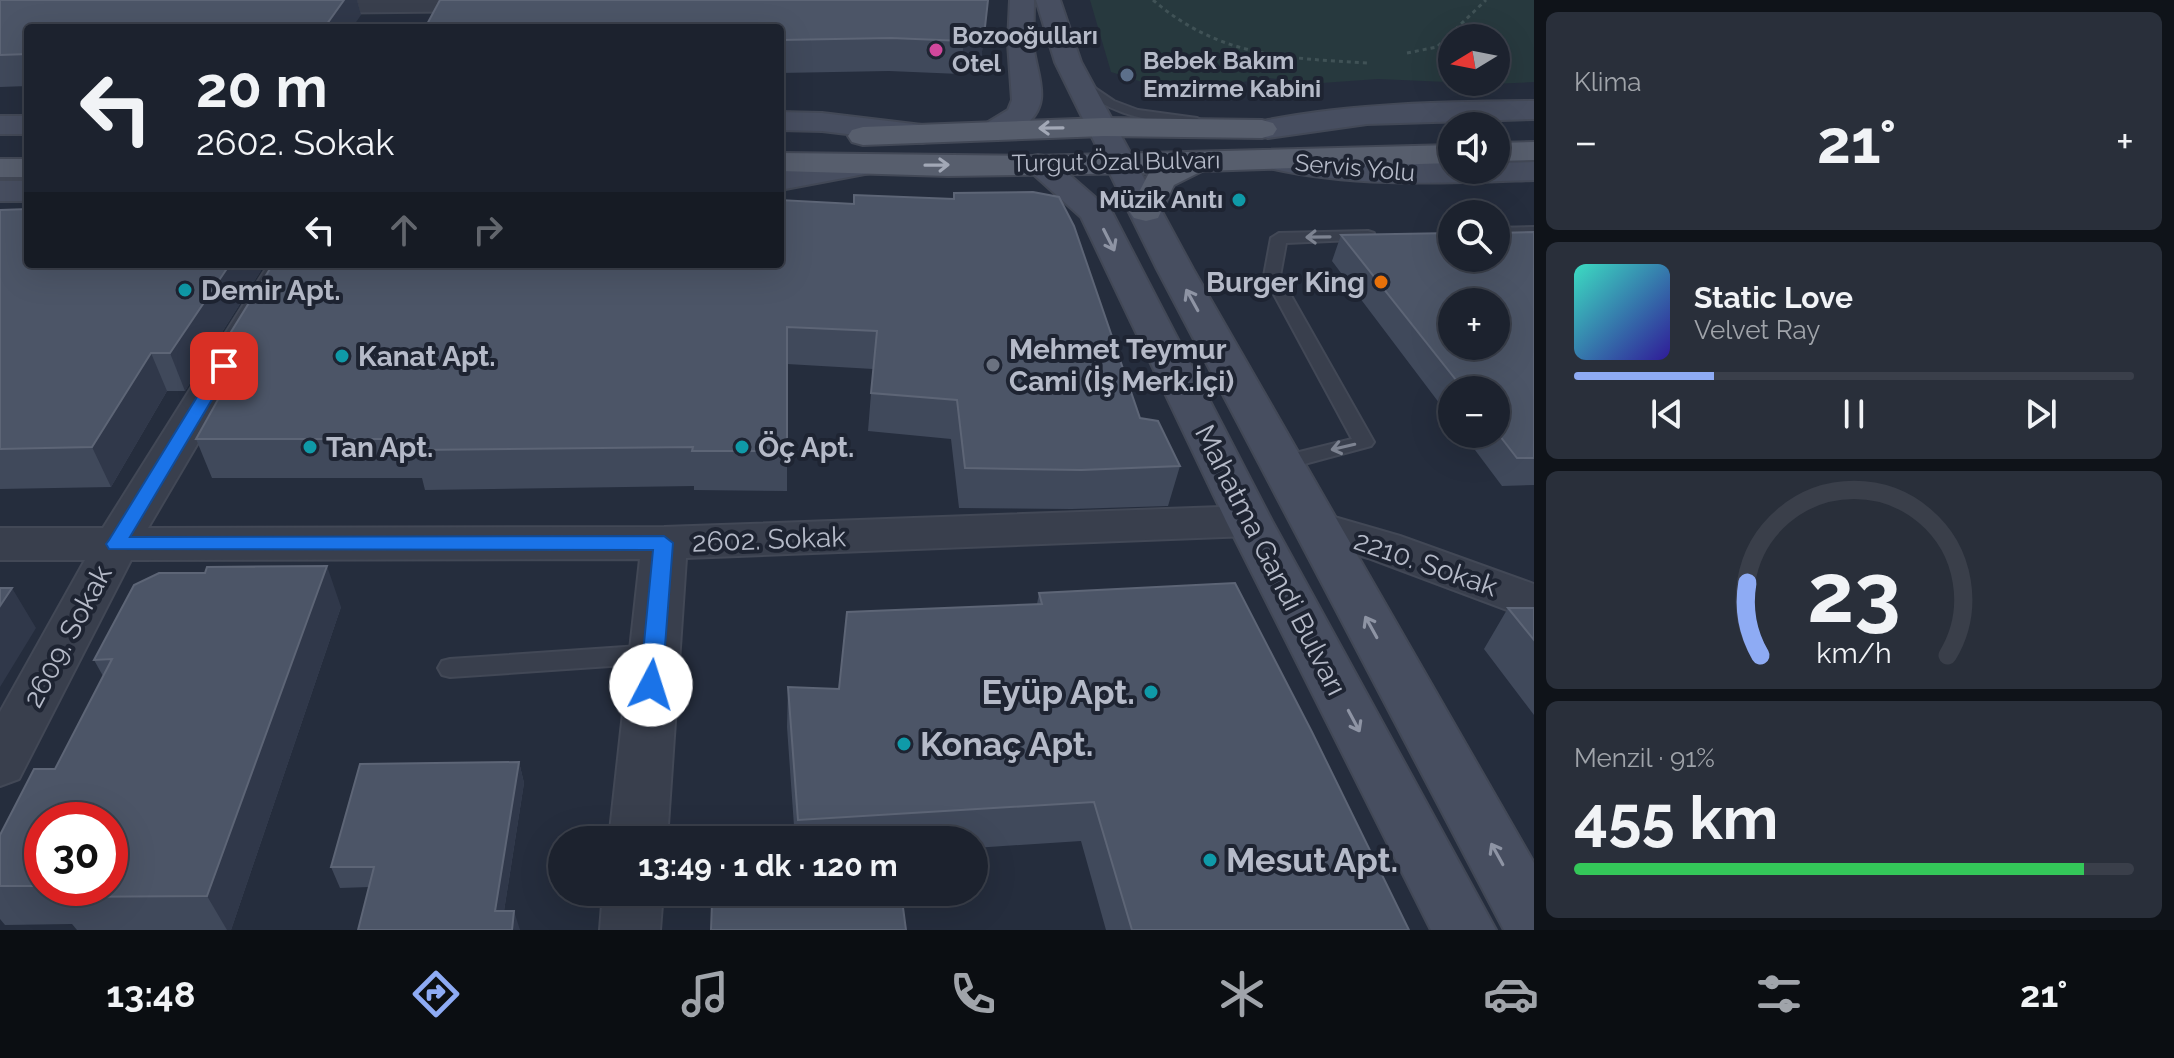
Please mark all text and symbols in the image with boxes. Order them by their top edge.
place label: Bozooğulları Otel [952,21,1098,78]
north arrow [1438,24,1510,96]
map controls [1438,24,1510,448]
marker: Bozooğulları Otel [927,41,945,59]
place label: Bebek Bakım Emzirme Kabini [1143,46,1321,103]
text: 20 m [196,54,328,120]
icon: left [64,56,168,160]
marker: Bebek Bakım Emzirme Kabini [1118,66,1136,84]
text: Klima [1574,67,1642,97]
text: 21° [1817,107,1896,177]
button: sound [1438,112,1510,184]
text: − [1574,116,1598,167]
text: + [2116,116,2134,167]
text: 2602. Sokak [196,121,394,163]
one-way arrow [1038,121,1065,136]
street label: Turgut Özal Bulvarı [1011,145,1221,178]
street label: Servis Yolu [1294,148,1416,187]
one-way arrow [923,157,950,173]
place label: Müzik Anıtı [1099,185,1223,214]
marker: Müzik Anıtı [1230,191,1248,209]
button: search [1438,200,1510,272]
icon: left [298,208,342,252]
icon: ahead [382,208,426,252]
icon: right [466,208,510,252]
one-way arrow [1101,227,1117,251]
one-way arrow [1305,230,1332,245]
place label: Burger King [1206,266,1365,299]
marker: Burger King [1372,273,1390,291]
place label: Demir Apt. [201,274,341,307]
text: Static Love [1694,280,1853,315]
marker: Demir Apt. [176,281,194,299]
button: + [1438,288,1510,360]
one-way arrow [1184,289,1200,313]
text: Velvet Ray [1694,315,1820,345]
pin [190,332,258,400]
place label: Mehmet Teymur Cami (İş Merk.İçi) [1009,333,1234,398]
place label: Kanat Apt. [358,340,496,373]
icon: arrive [202,344,246,388]
marker: Kanat Apt. [333,347,351,365]
marker: Mehmet Teymur Cami (İş Merk.İçi) [984,356,1002,374]
button: − [1438,376,1510,448]
icon: previous [1645,392,1689,436]
icon: pause [1832,392,1876,436]
icon: next [2019,392,2063,436]
street label: Mahatma Gandi Bulvarı [1188,419,1353,701]
place label: Tan Apt. [326,431,433,464]
place label: Öç Apt. [758,431,854,464]
marker: Tan Apt. [301,438,319,456]
marker: Öç Apt. [733,438,751,456]
one-way arrow [1330,440,1356,455]
street label: 2602. Sokak [691,520,847,559]
street label: 2210. Sokak [1350,524,1502,603]
text: 23 [1807,543,1901,640]
street label: 2609. Sokak [16,559,119,713]
one-way arrow [1363,615,1379,639]
text: km/h [1816,636,1892,670]
position arrow [609,643,693,727]
place label: Eyüp Apt. [982,672,1135,712]
marker: Eyüp Apt. [1142,683,1160,701]
one-way arrow [1347,708,1363,732]
place label: Konaç Apt. [920,724,1093,764]
marker: Konaç Apt. [895,735,913,753]
text: Menzil · 91% [1574,743,1715,773]
text: 455 km [1574,783,1778,853]
speed limit sign: 30 [24,802,128,906]
place label: Mesut Apt. [1226,840,1398,880]
one-way arrow [1488,843,1504,867]
text: 13:49 · 1 dk · 120 m [638,848,898,883]
marker: Mesut Apt. [1201,851,1219,869]
icon: directions [408,966,464,1022]
icon: music [677,966,733,1022]
icon: phone [945,966,1001,1022]
icon: climate [1214,966,1270,1022]
icon: car [1483,966,1539,1022]
icon: filters [1751,966,1807,1022]
text: 13:48 [106,973,195,1015]
text: 21° [2020,973,2068,1015]

